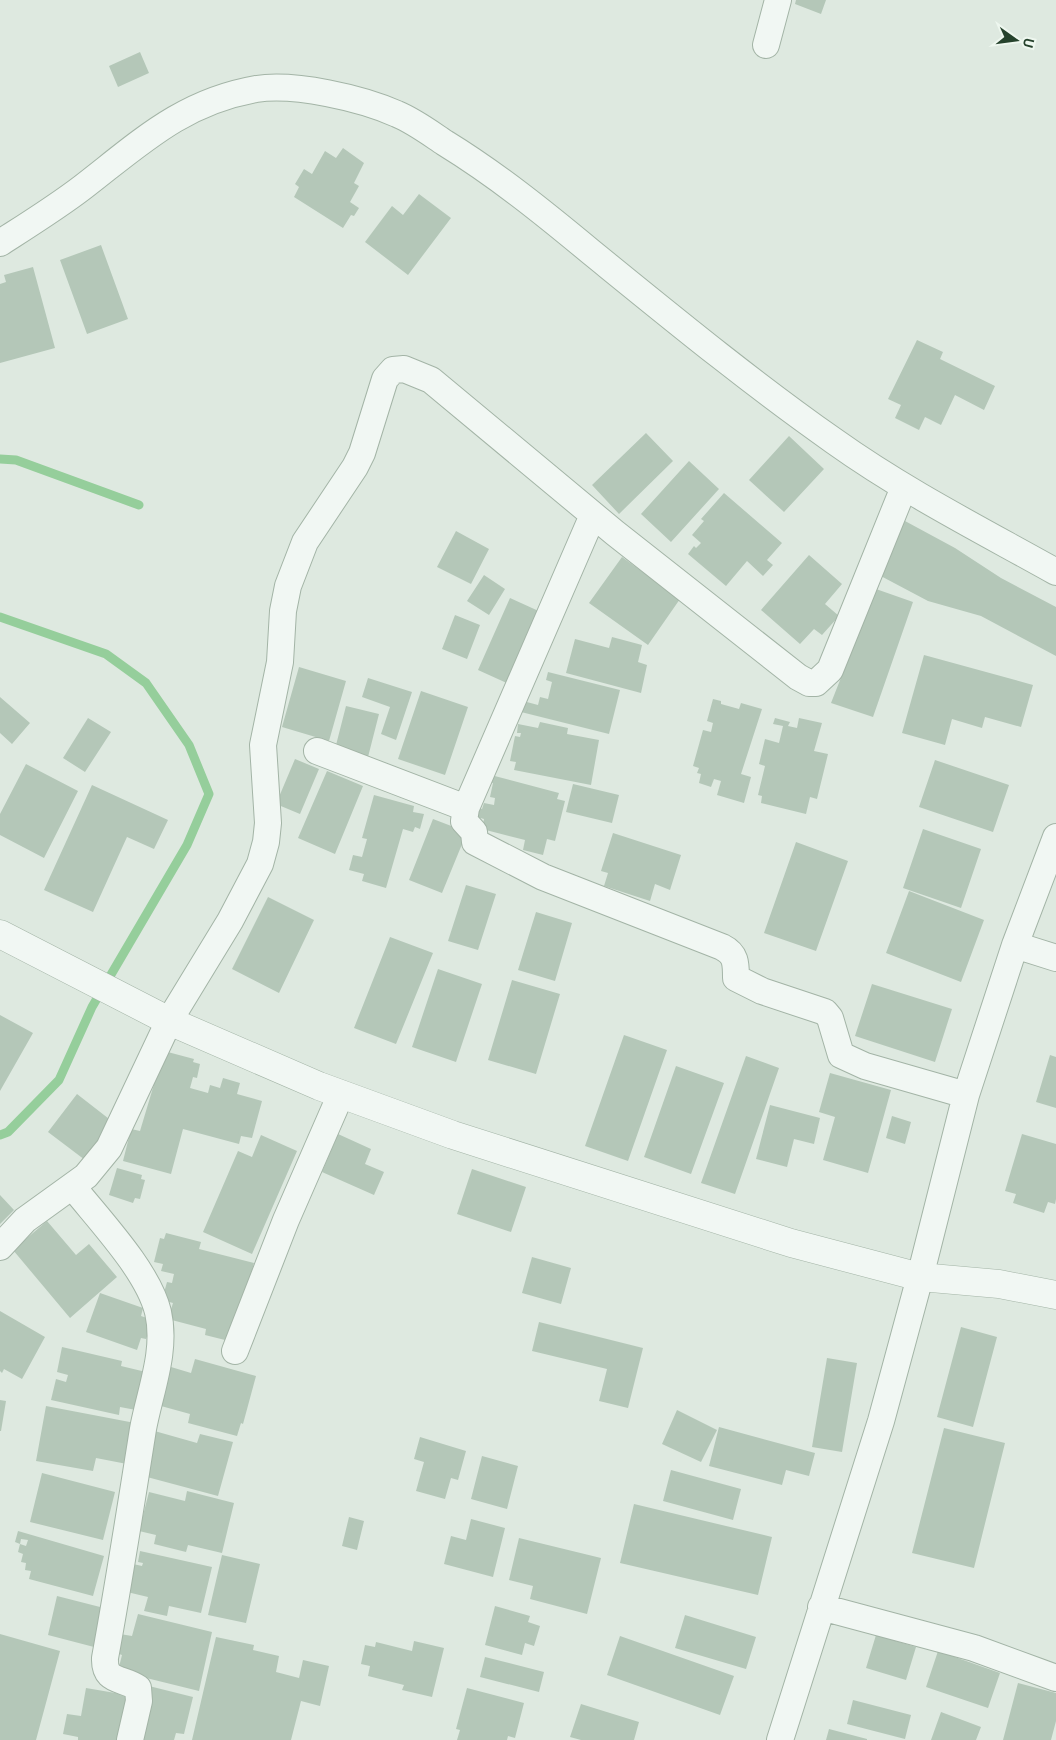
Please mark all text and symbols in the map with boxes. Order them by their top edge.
north arrow [991,15,1041,65]
text: U [1019,36,1038,50]

